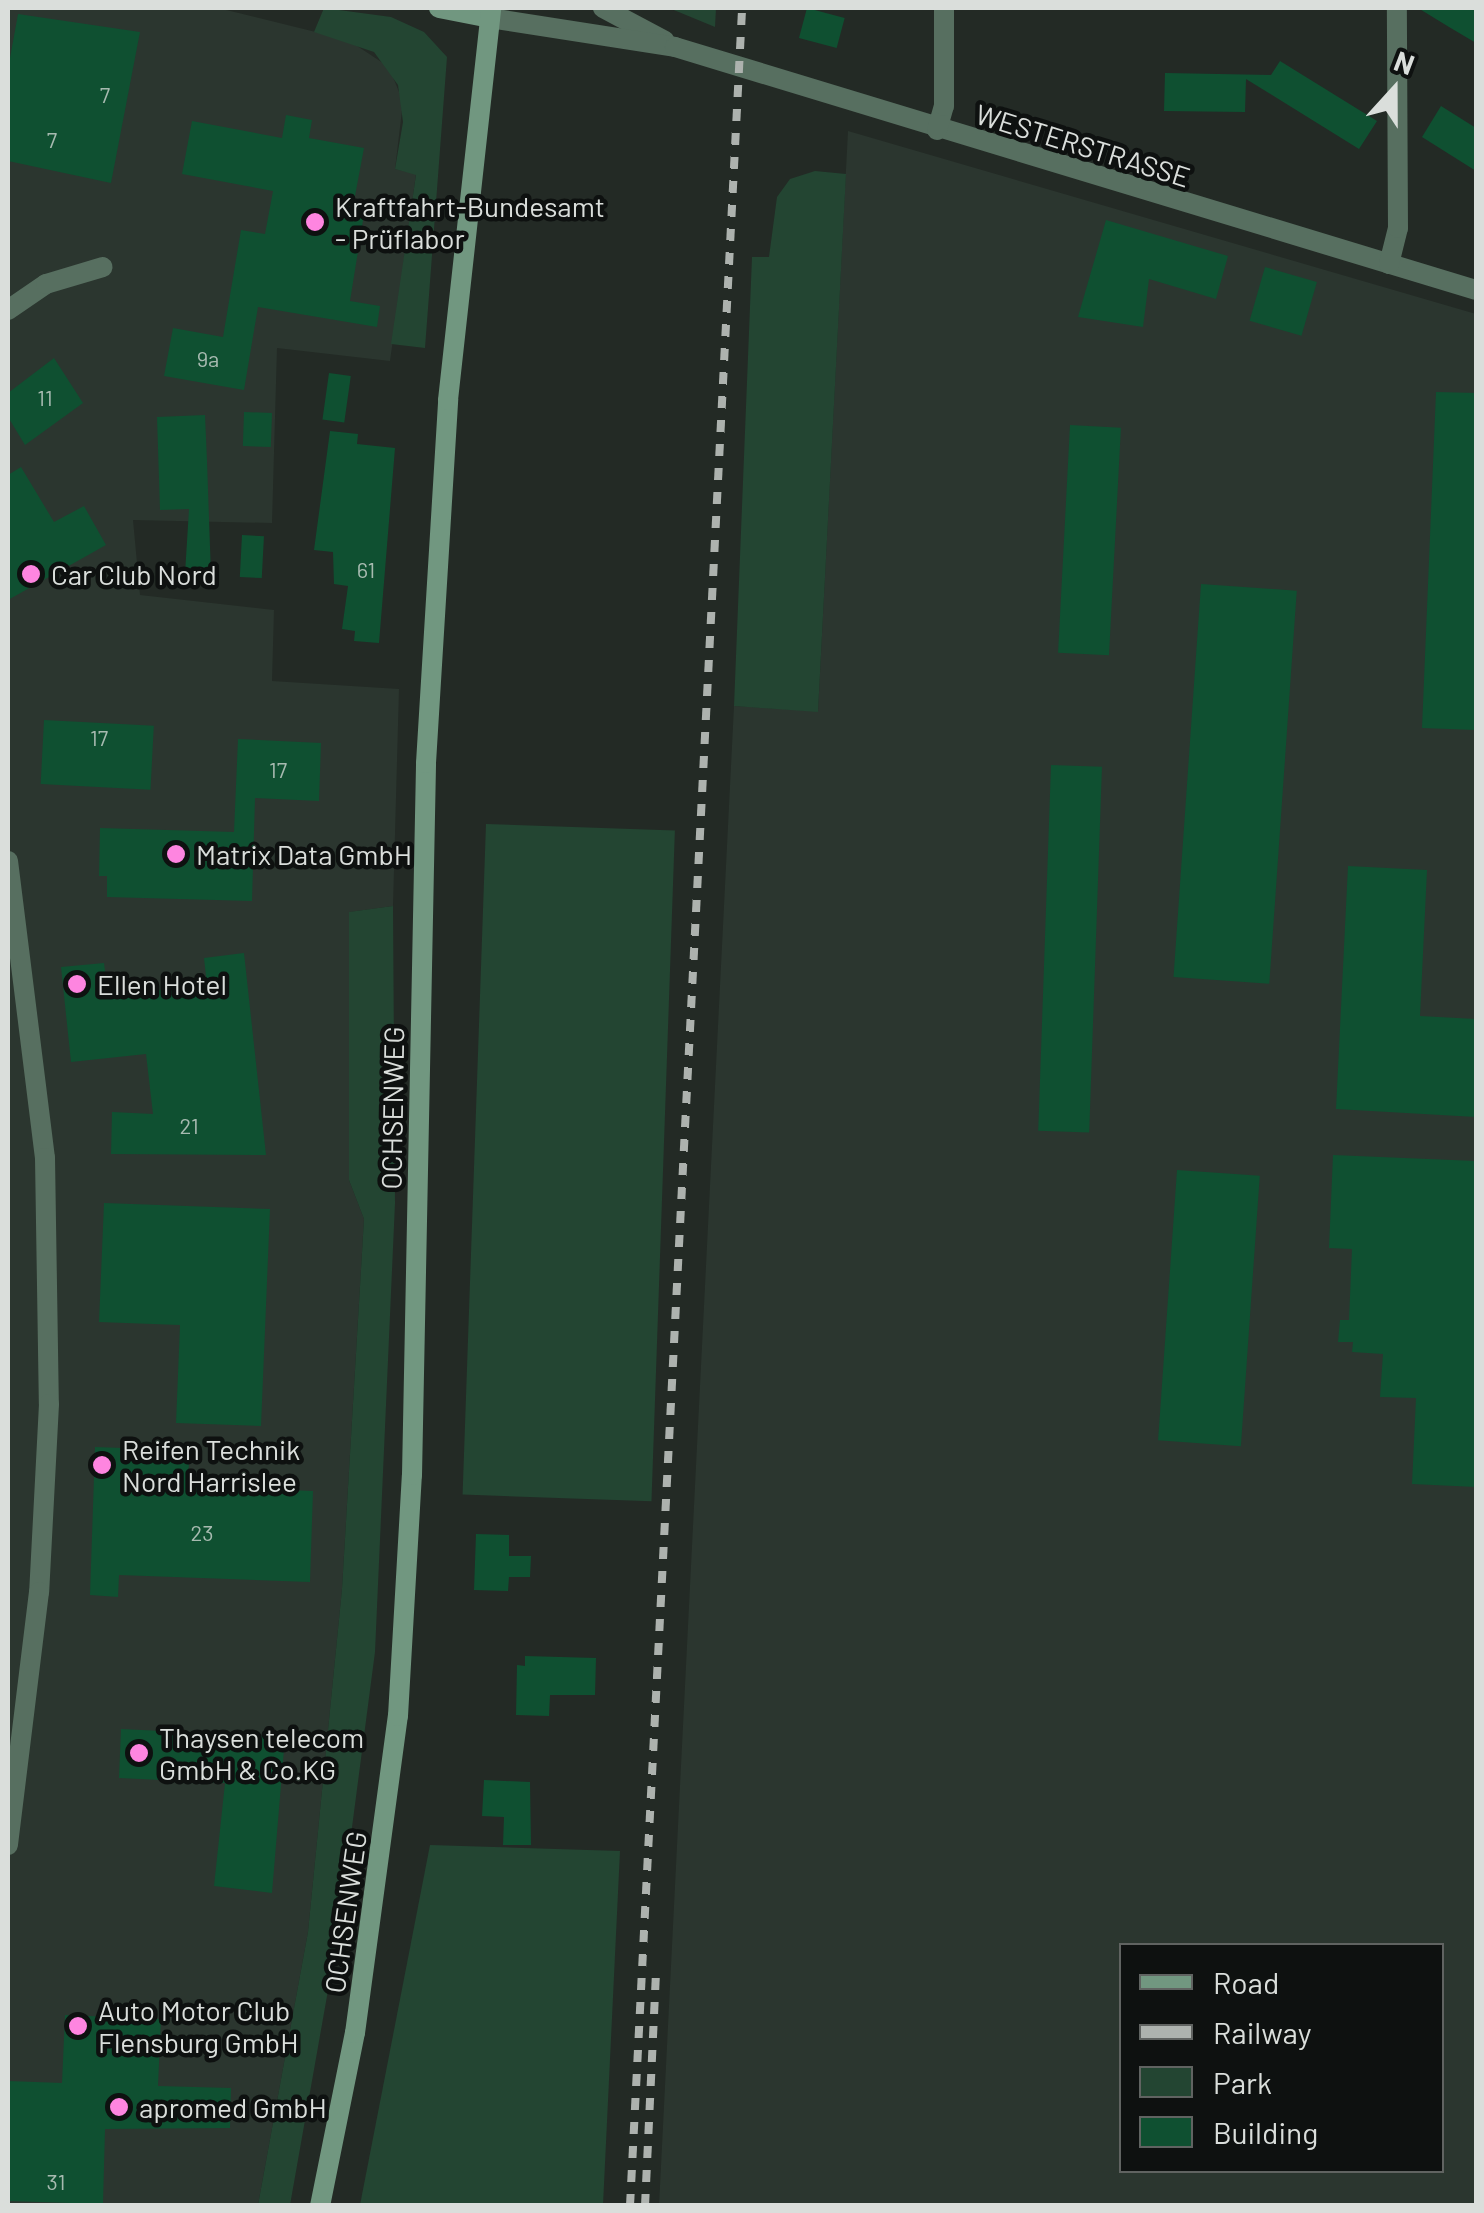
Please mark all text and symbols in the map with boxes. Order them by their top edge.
north arrow [1344,40,1444,140]
text: N [1390,43,1420,81]
house number: 7 [100,82,110,108]
street label: WESTERSTRASSE [972,96,1194,194]
house number: 7 [47,127,57,153]
place label: Kraftfahrt-Bundesamt - Prüflabor [335,189,605,255]
marker: Kraftfahrt-Bundesamt - Prüflabor [304,211,326,233]
house number: 9a [197,346,219,372]
house number: 11 [37,385,53,411]
place label: Car Club Nord [51,557,217,591]
house number: 61 [357,557,375,583]
marker: Car Club Nord [20,563,42,585]
house number: 17 [90,725,108,751]
house number: 17 [269,757,287,783]
place label: Matrix Data GmbH [196,837,412,871]
marker: Matrix Data GmbH [165,843,187,865]
place label: Ellen Hotel [97,967,227,1001]
marker: Ellen Hotel [66,973,88,995]
street label: OCHSENWEG [374,1026,410,1190]
house number: 21 [179,1113,199,1139]
place label: Reifen Technik Nord Harrislee [122,1432,300,1498]
marker: Reifen Technik Nord Harrislee [91,1454,113,1476]
house number: 23 [191,1520,213,1546]
place label: Thaysen telecom GmbH & Co.KG [159,1720,364,1786]
marker: Thaysen telecom GmbH & Co.KG [128,1742,150,1764]
street label: OCHSENWEG [317,1829,373,1995]
legend [1119,1943,1444,2173]
text: Road [1213,1964,1279,2000]
place label: Auto Motor Club Flensburg GmbH [98,1993,298,2059]
text: Railway [1213,2014,1312,2050]
marker: Auto Motor Club Flensburg GmbH [67,2015,89,2037]
text: Park [1213,2064,1272,2100]
place label: apromed GmbH [139,2090,327,2124]
marker: apromed GmbH [108,2096,130,2118]
text: Building [1213,2114,1318,2150]
house number: 31 [47,2169,65,2195]

